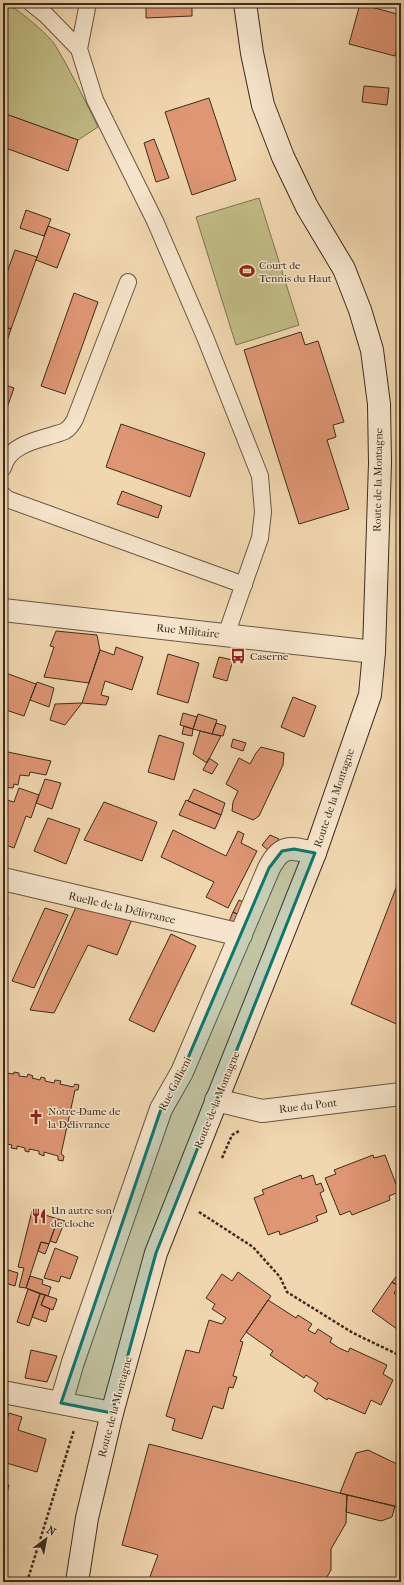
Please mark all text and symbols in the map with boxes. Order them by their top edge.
place label: Court de Tennis du Haut [259,259,332,285]
sports icon: Court de Tennis du Haut [238,262,256,280]
street label: Route de la Montagne [371,427,385,532]
street label: Rue Militaire [156,621,221,641]
bus stop icon: Caserne [229,647,247,665]
place label: Caserne [250,650,289,663]
street label: Route de la Montagne [311,746,357,849]
street label: Ruelle de la Délivrance [67,889,177,927]
street label: Route de la Montagne [191,1049,243,1151]
street label: Rue Gallieni [156,1054,195,1113]
street label: Rue du Pont [278,1096,338,1116]
place label: Notre-Dame de la Délivrance [47,1105,121,1131]
church icon: Notre-Dame de la Délivrance [27,1108,45,1126]
place label: Un autre son de cloche [51,1204,112,1230]
restaurant icon: Un autre son de cloche [30,1207,48,1225]
street label: Route de la Montagne [95,1355,135,1459]
north arrow [26,1519,66,1559]
text: N [44,1523,59,1539]

